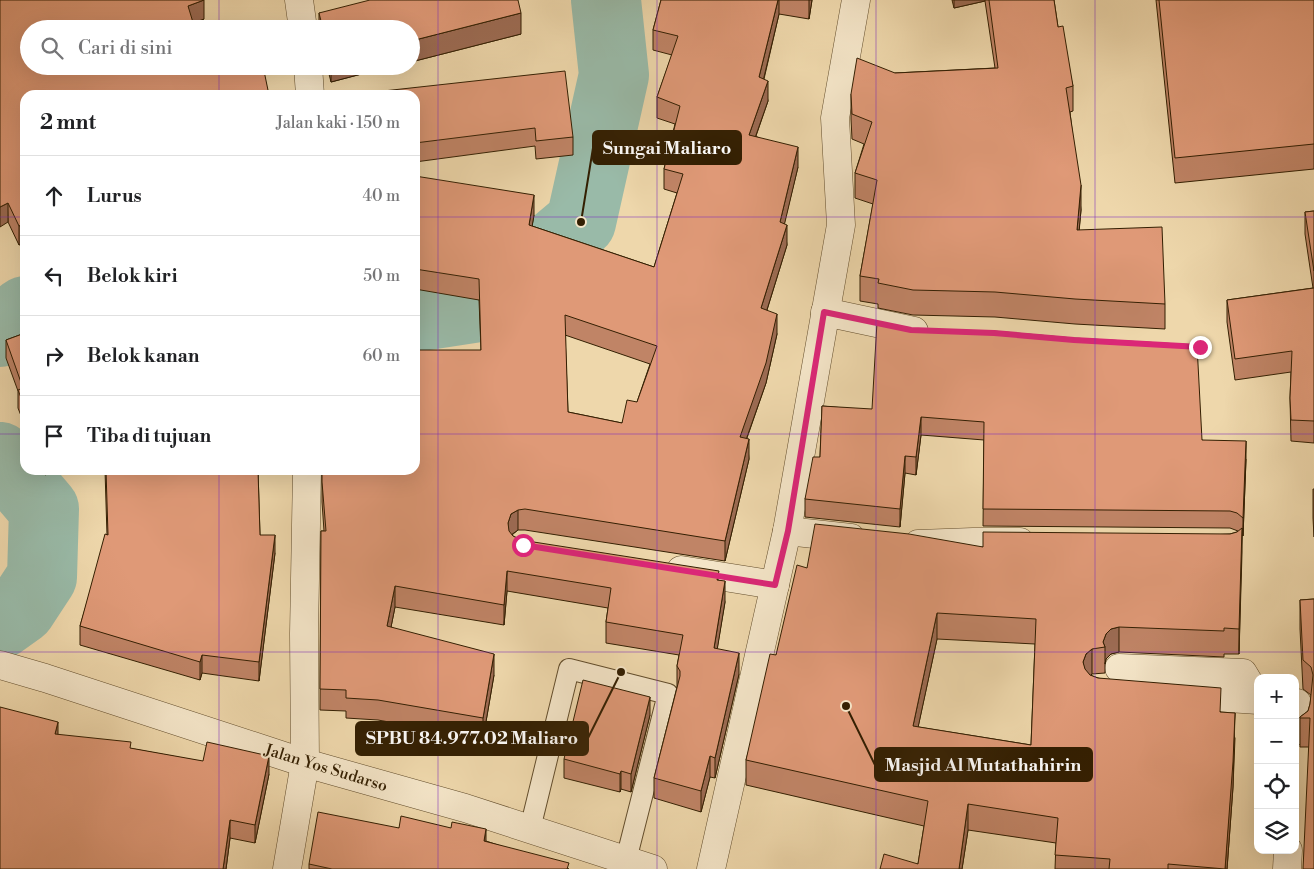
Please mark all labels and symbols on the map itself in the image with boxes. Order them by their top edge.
callout: Sungai Maliaro [593,131,741,164]
text: Sungai Maliaro [603,137,731,160]
route end [1189,336,1212,359]
route start [512,534,535,557]
callout: SPBU 84.977.02 Maliaro [356,722,588,755]
text: SPBU 84.977.02 Maliaro [366,727,578,750]
street label: Jalan Yos Sudarso [261,739,390,796]
callout: Masjid Al Mutathahirin [875,748,1092,781]
text: Masjid Al Mutathahirin [885,754,1081,777]

